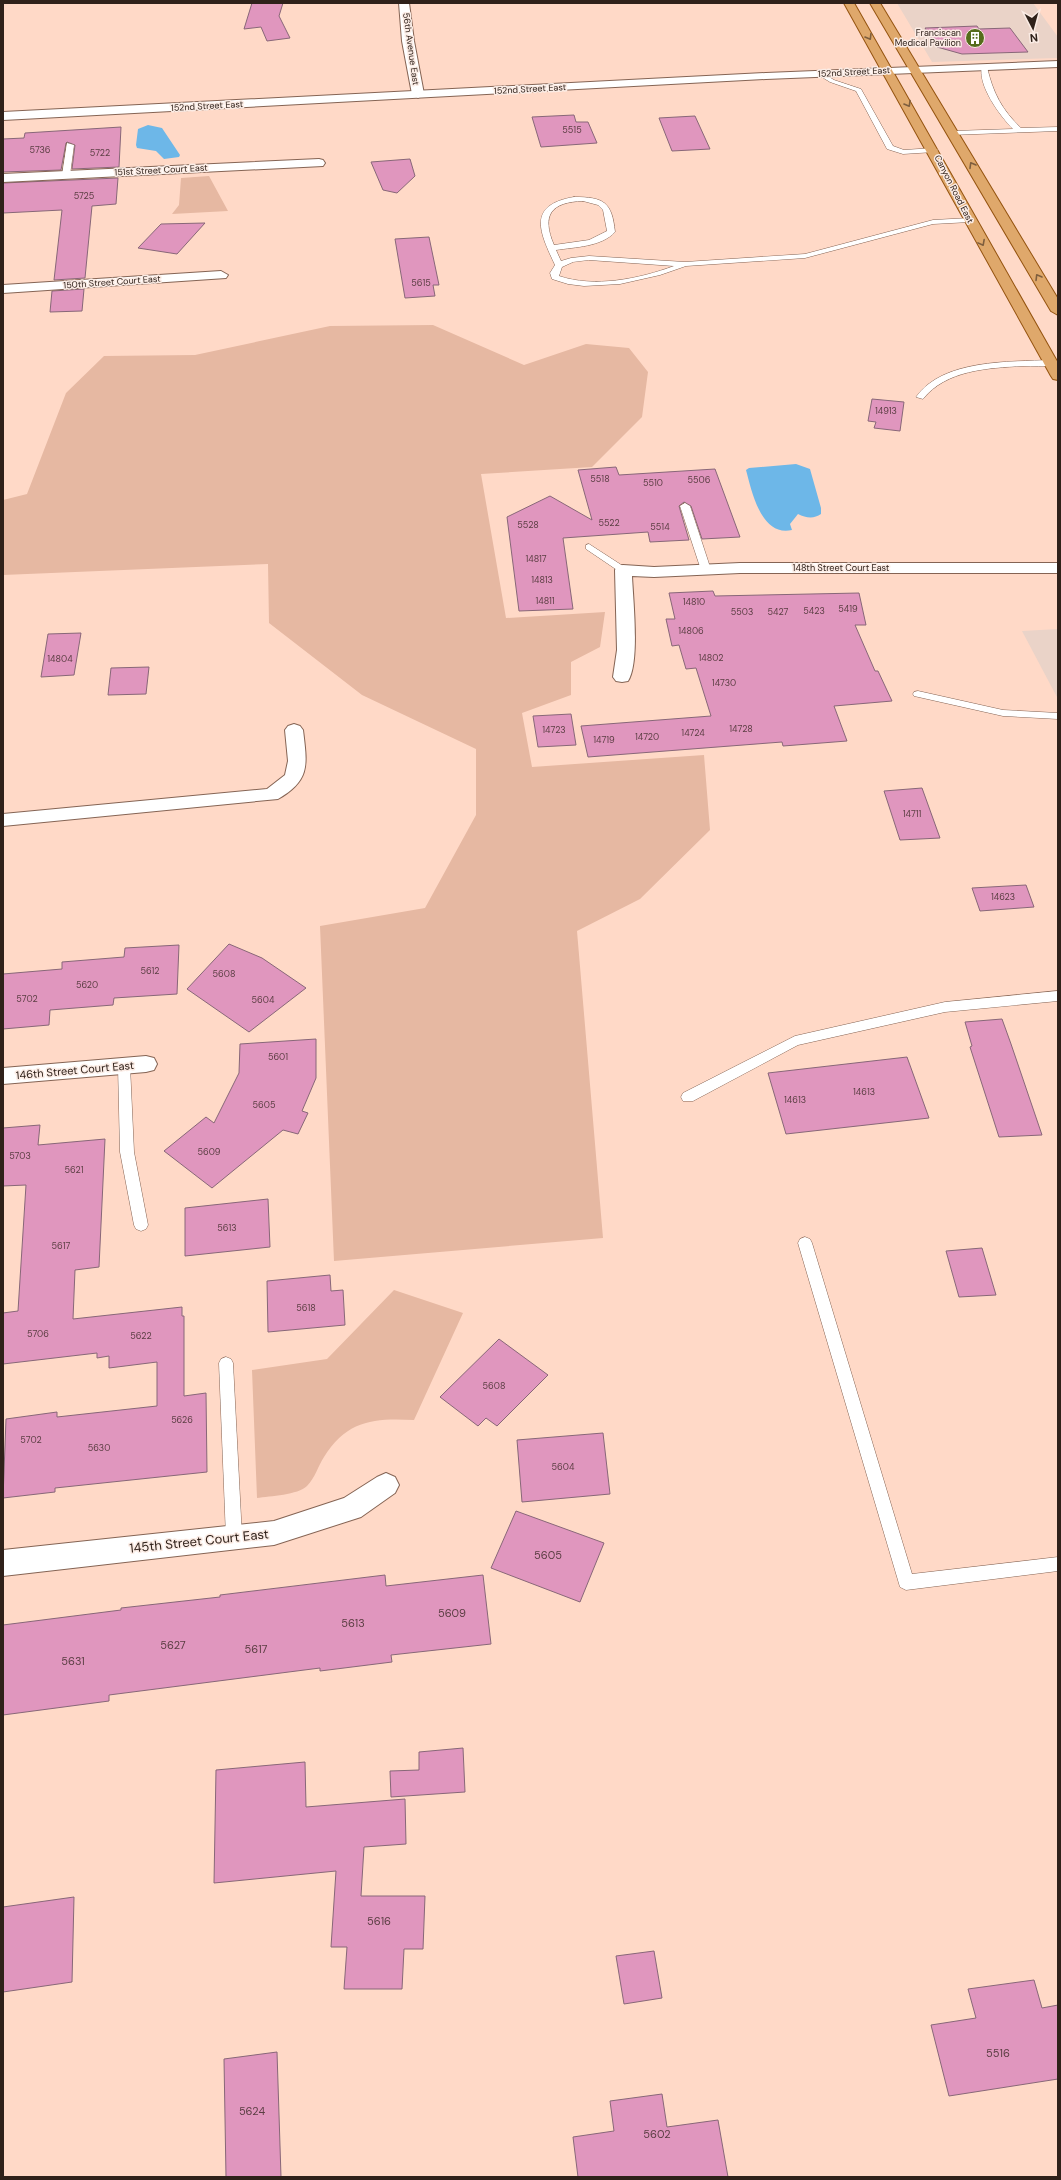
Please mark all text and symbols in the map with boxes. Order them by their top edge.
north arrow [1013,8,1053,48]
street label: 56th Avenue East [400,12,422,86]
place label: Franciscan Medical Pavilion [895,27,961,49]
building icon: Franciscan Medical Pavilion [964,27,986,49]
text: N [1029,31,1039,45]
one-way arrow [864,32,871,40]
street label: 152nd Street East [818,64,891,80]
street label: 152nd Street East [494,81,567,97]
street label: 152nd Street East [171,98,244,114]
one-way arrow [903,100,910,107]
house number: 5515 [562,124,582,136]
house number: 5736 [30,144,51,156]
house number: 5722 [90,147,110,159]
street label: Canyon Road East [932,153,977,226]
street label: 151st Street Court East [114,162,208,178]
one-way arrow [969,162,976,169]
house number: 5725 [74,190,94,202]
one-way arrow [978,239,985,246]
street label: 150th Street Court East [63,273,162,291]
one-way arrow [1035,274,1043,281]
house number: 5615 [411,277,431,289]
house number: 14913 [875,405,897,417]
house number: 5518 [590,473,610,485]
house number: 5506 [688,474,711,486]
house number: 5510 [643,477,663,489]
house number: 5522 [598,517,620,529]
house number: 5528 [517,519,539,531]
house number: 5514 [650,521,670,533]
house number: 14817 [525,553,547,565]
street label: 148th Street Court East [793,562,890,574]
house number: 14813 [531,574,553,586]
house number: 14811 [535,595,555,607]
house number: 14810 [683,596,705,608]
house number: 5419 [838,603,858,615]
house number: 5423 [803,605,825,617]
house number: 5503 [731,606,753,618]
house number: 5427 [768,606,789,618]
house number: 14806 [678,625,704,637]
house number: 14802 [699,652,724,664]
house number: 14804 [47,653,73,665]
house number: 14730 [712,677,736,689]
house number: 14728 [729,723,753,735]
house number: 14723 [542,724,566,736]
house number: 14724 [681,727,705,739]
house number: 14720 [635,731,659,743]
house number: 14719 [593,734,615,746]
house number: 14711 [903,808,922,820]
house number: 14623 [991,891,1015,903]
house number: 5612 [140,965,160,977]
house number: 5608 [213,968,235,980]
house number: 5620 [76,979,98,991]
house number: 5702 [16,993,38,1005]
house number: 5604 [252,994,275,1006]
house number: 5601 [268,1051,288,1063]
street label: 146th Street Court East [15,1058,135,1082]
house number: 14613 [853,1086,875,1098]
house number: 14613 [784,1094,806,1106]
house number: 5605 [253,1099,275,1111]
house number: 5609 [198,1146,221,1158]
house number: 5703 [9,1150,31,1162]
house number: 5621 [65,1164,84,1176]
house number: 5613 [217,1222,237,1234]
house number: 5617 [52,1240,71,1252]
house number: 5618 [296,1302,316,1314]
house number: 5706 [27,1328,49,1340]
house number: 5622 [130,1330,152,1342]
house number: 5608 [483,1380,505,1392]
house number: 5626 [171,1414,193,1426]
house number: 5702 [20,1434,42,1446]
house number: 5630 [88,1442,110,1454]
house number: 5604 [552,1461,575,1473]
street label: 145th Street Court East [129,1525,269,1557]
house number: 5605 [534,1548,562,1562]
house number: 5609 [438,1606,466,1620]
house number: 5613 [341,1616,365,1630]
house number: 5627 [160,1638,186,1652]
house number: 5617 [245,1642,268,1656]
house number: 5631 [61,1654,85,1668]
house number: 5616 [367,1914,391,1928]
house number: 5516 [986,2046,1010,2060]
house number: 5624 [239,2104,265,2118]
house number: 5602 [643,2127,671,2141]

